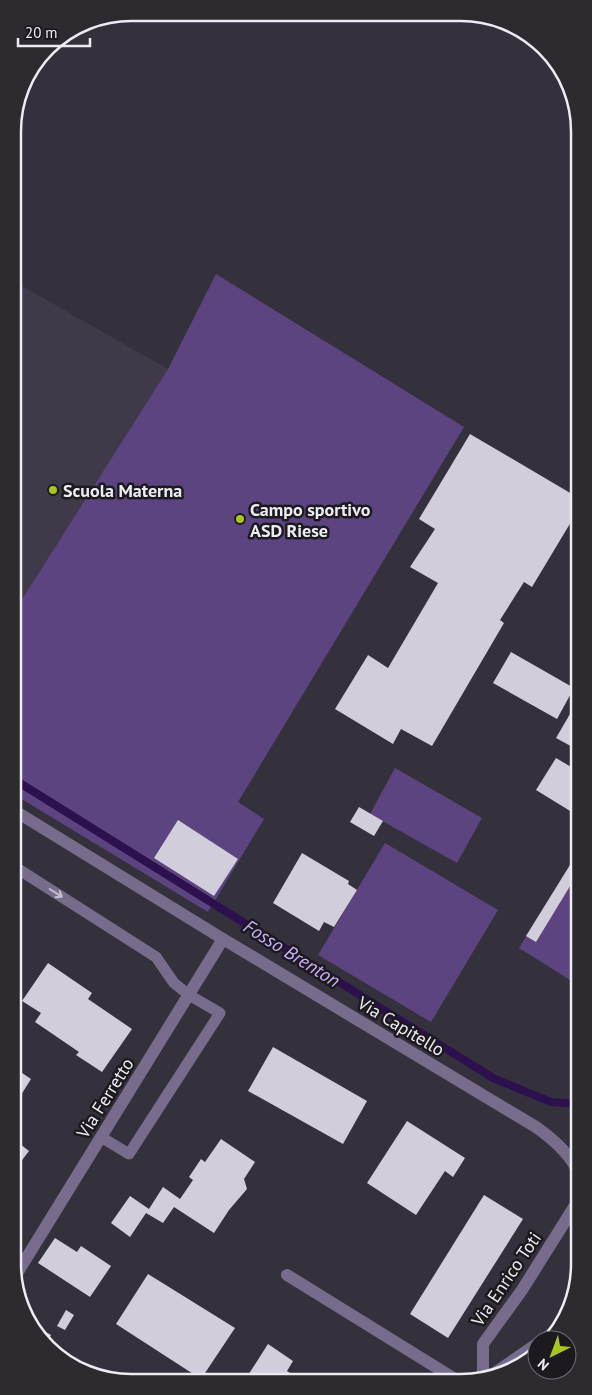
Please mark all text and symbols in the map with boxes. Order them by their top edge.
scale bar [18,15,90,47]
text: 20 m [25,23,58,42]
place label: Scuola Materna [63,479,182,502]
marker: Scuola Materna [47,484,59,496]
place label: Campo sportivo ASD Riese [250,498,371,542]
marker: Campo sportivo ASD Riese [234,513,246,525]
one-way arrow [49,888,63,898]
water label: Fosso Brenton [239,914,345,992]
street label: Via Capitello [352,991,449,1061]
street label: Via Ferretto [71,1054,139,1143]
street label: Via Enrico Toti [465,1227,546,1331]
north arrow [527,1330,577,1380]
text: N [534,1355,553,1374]

